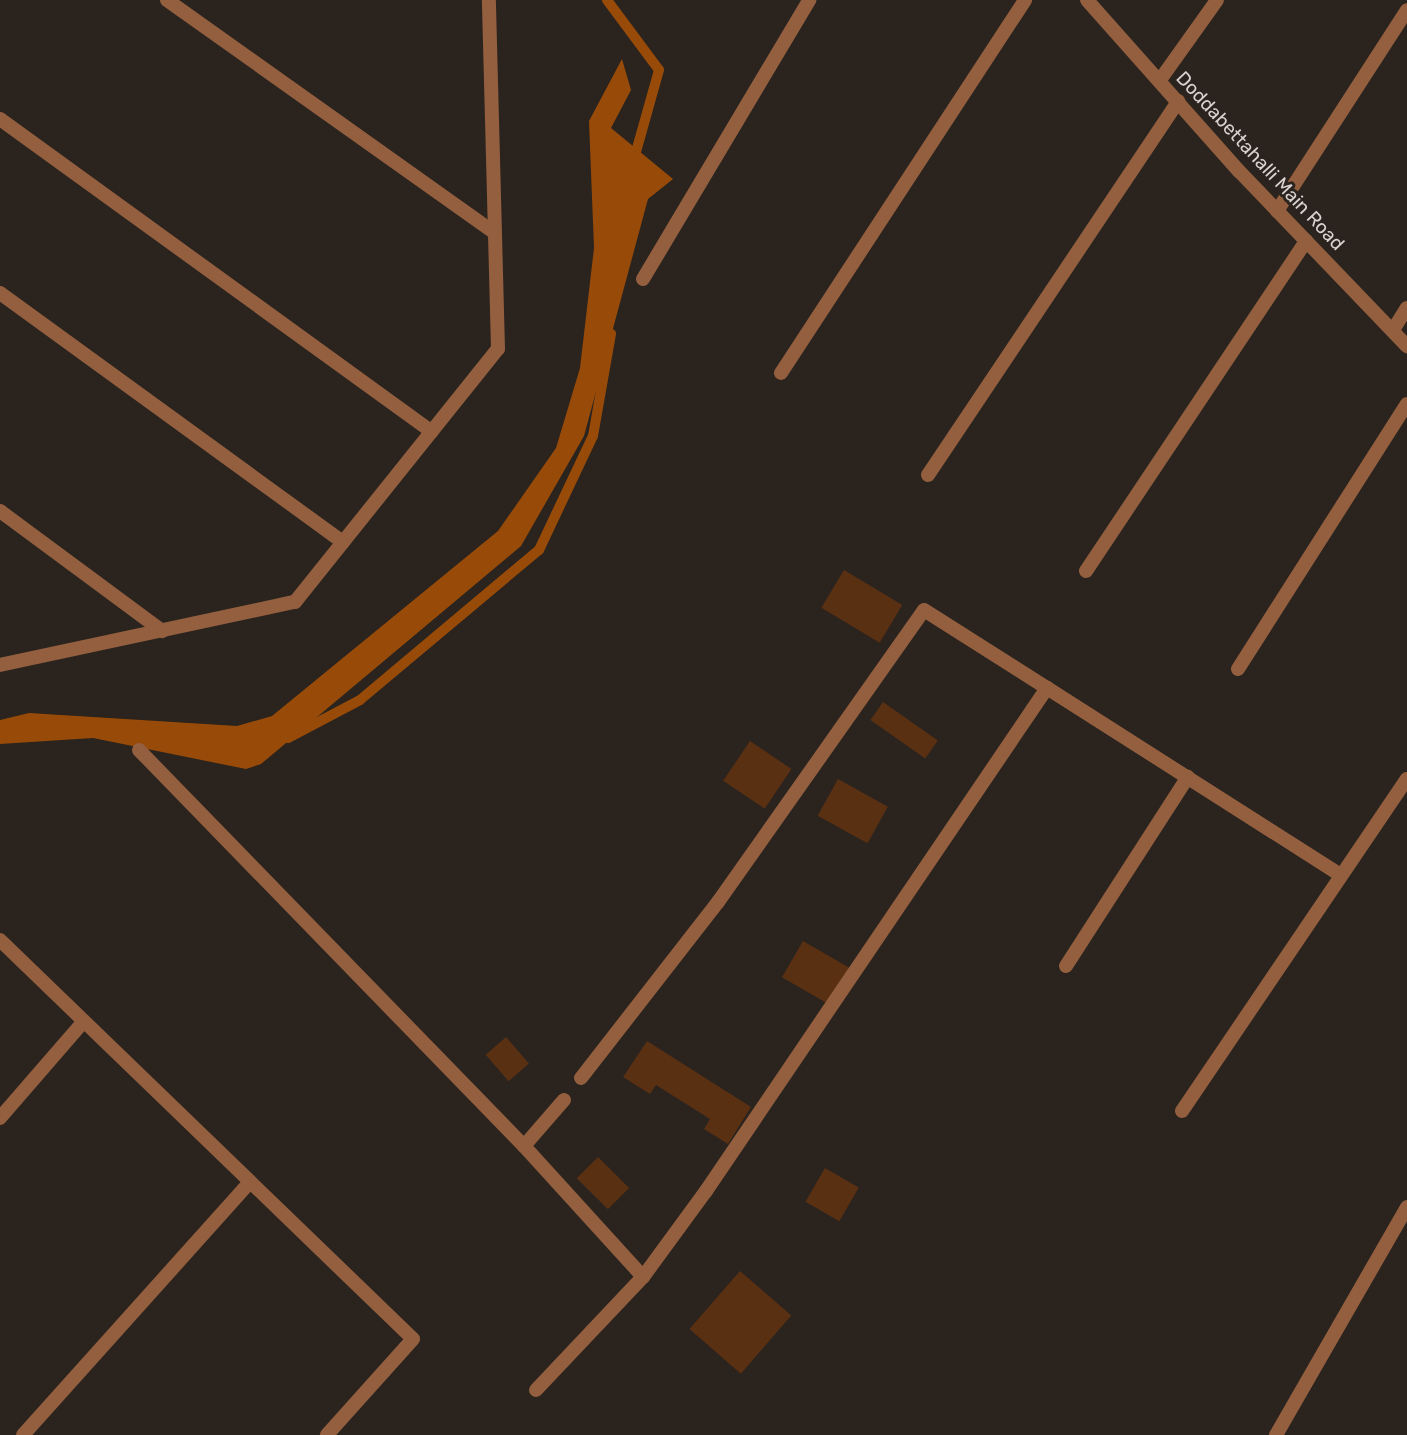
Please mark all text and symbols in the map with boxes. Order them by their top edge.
street label: Doddabettahalli Main Road [1171,67,1349,255]

